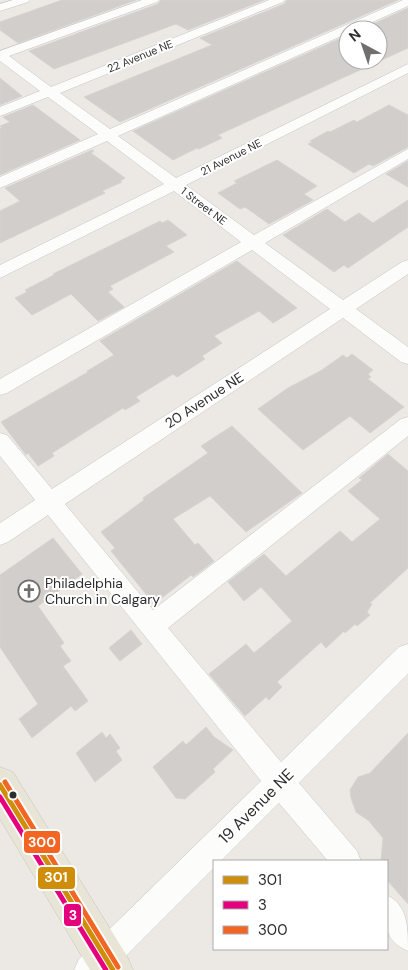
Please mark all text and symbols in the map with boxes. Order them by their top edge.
north arrow [338,20,388,70]
text: N [345,25,364,45]
street label: 22 Avenue NE [105,36,175,76]
street label: 21 Avenue NE [198,136,264,178]
street label: 1 Street NE [178,184,230,228]
street label: 20 Avenue NE [161,368,247,432]
place label: Philadelphia Church in Calgary [45,574,160,608]
church icon: Philadelphia Church in Calgary [17,579,41,603]
street label: 19 Avenue NE [214,764,298,848]
unlabelled marker [8,790,18,800]
line badge: 300 [23,830,61,854]
text: 300 [28,833,56,851]
legend [213,860,388,950]
line badge: 301 [37,866,76,890]
text: 301 [44,868,68,886]
text: 301 [258,870,282,890]
text: 3 [258,895,267,915]
line badge: 3 [63,903,82,927]
text: 3 [69,906,77,924]
text: 300 [258,920,287,940]

